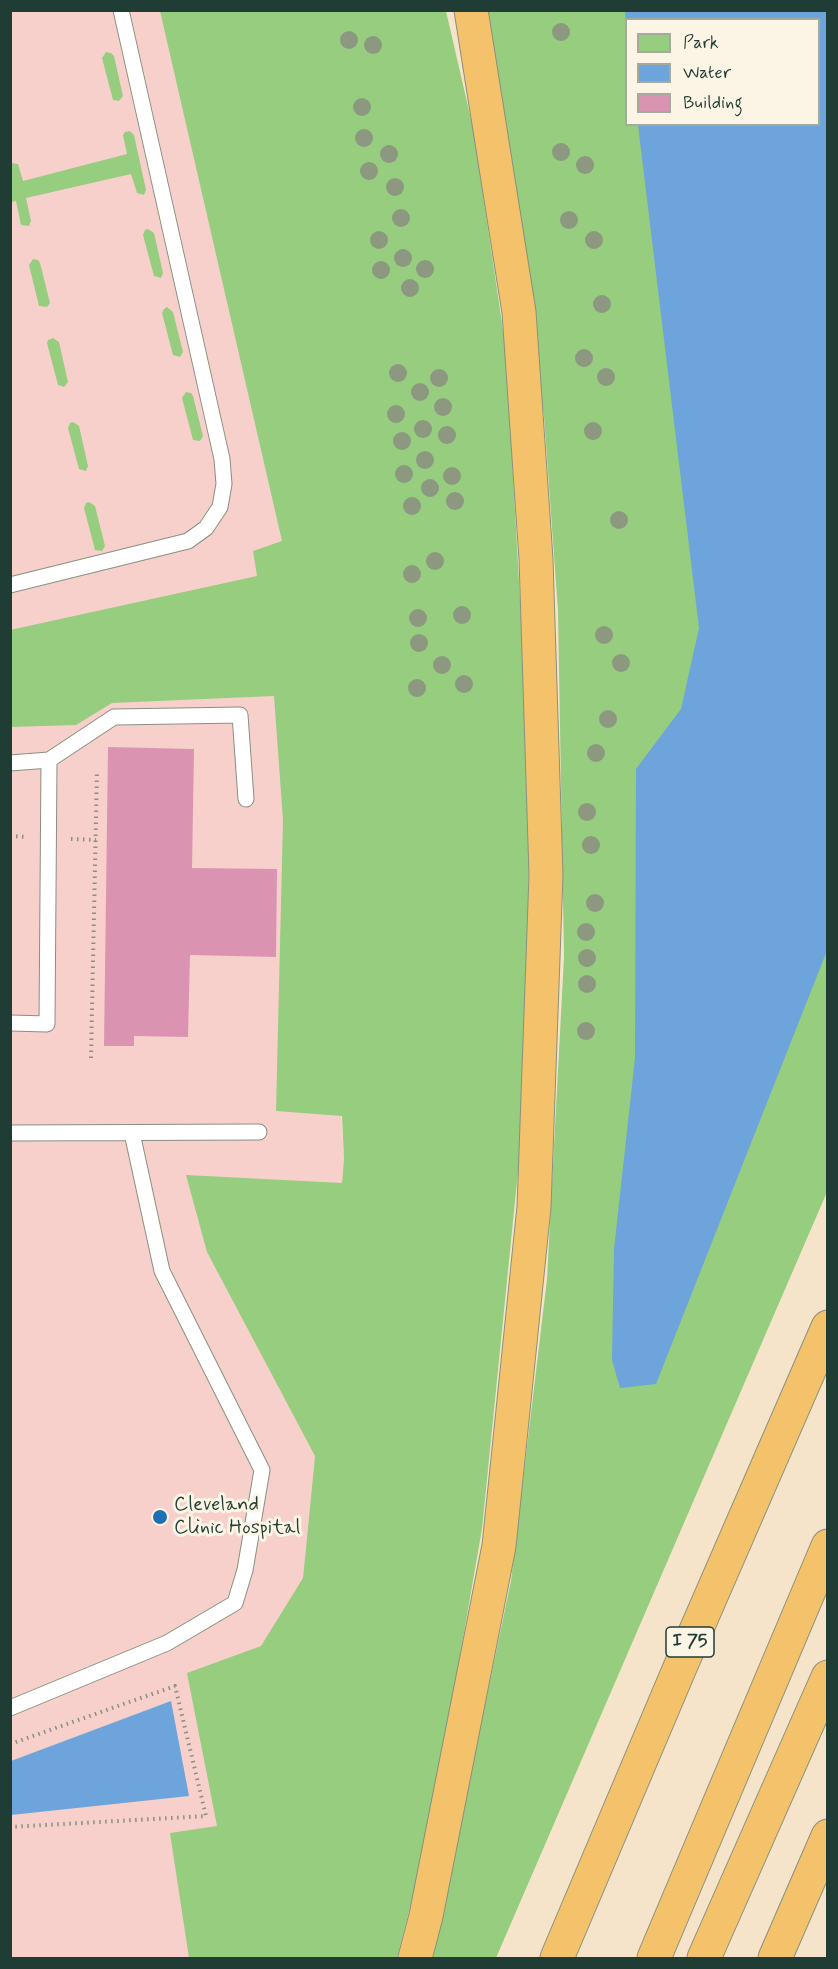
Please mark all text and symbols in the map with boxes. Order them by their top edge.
legend [625,18,820,126]
text: Park [683,31,719,55]
text: Water [683,61,731,85]
text: Building [683,91,743,115]
place label: Cleveland Clinic Hospital [174,1494,300,1541]
marker: Cleveland Clinic Hospital [151,1508,169,1526]
road number: I 75 [666,1627,714,1657]

